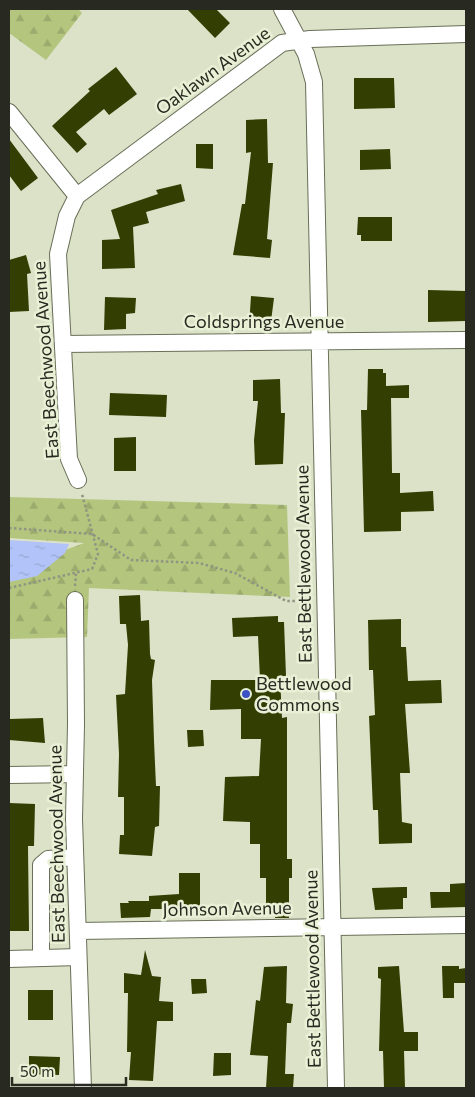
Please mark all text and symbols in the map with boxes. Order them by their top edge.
street label: Oaklawn Avenue [151,21,274,119]
street label: East Beechwood Avenue [27,260,63,460]
street label: Coldsprings Avenue [184,310,344,332]
street label: East Bettlewood Avenue [290,465,316,663]
place label: Bettlewood Commons [256,672,352,715]
marker: Bettlewood Commons [240,688,252,700]
street label: East Beechwood Avenue [43,745,69,943]
street label: East Bettlewood Avenue [299,870,325,1068]
street label: Johnson Avenue [162,896,292,920]
scale bar [12,1054,126,1086]
text: 50 m [20,1062,54,1080]

